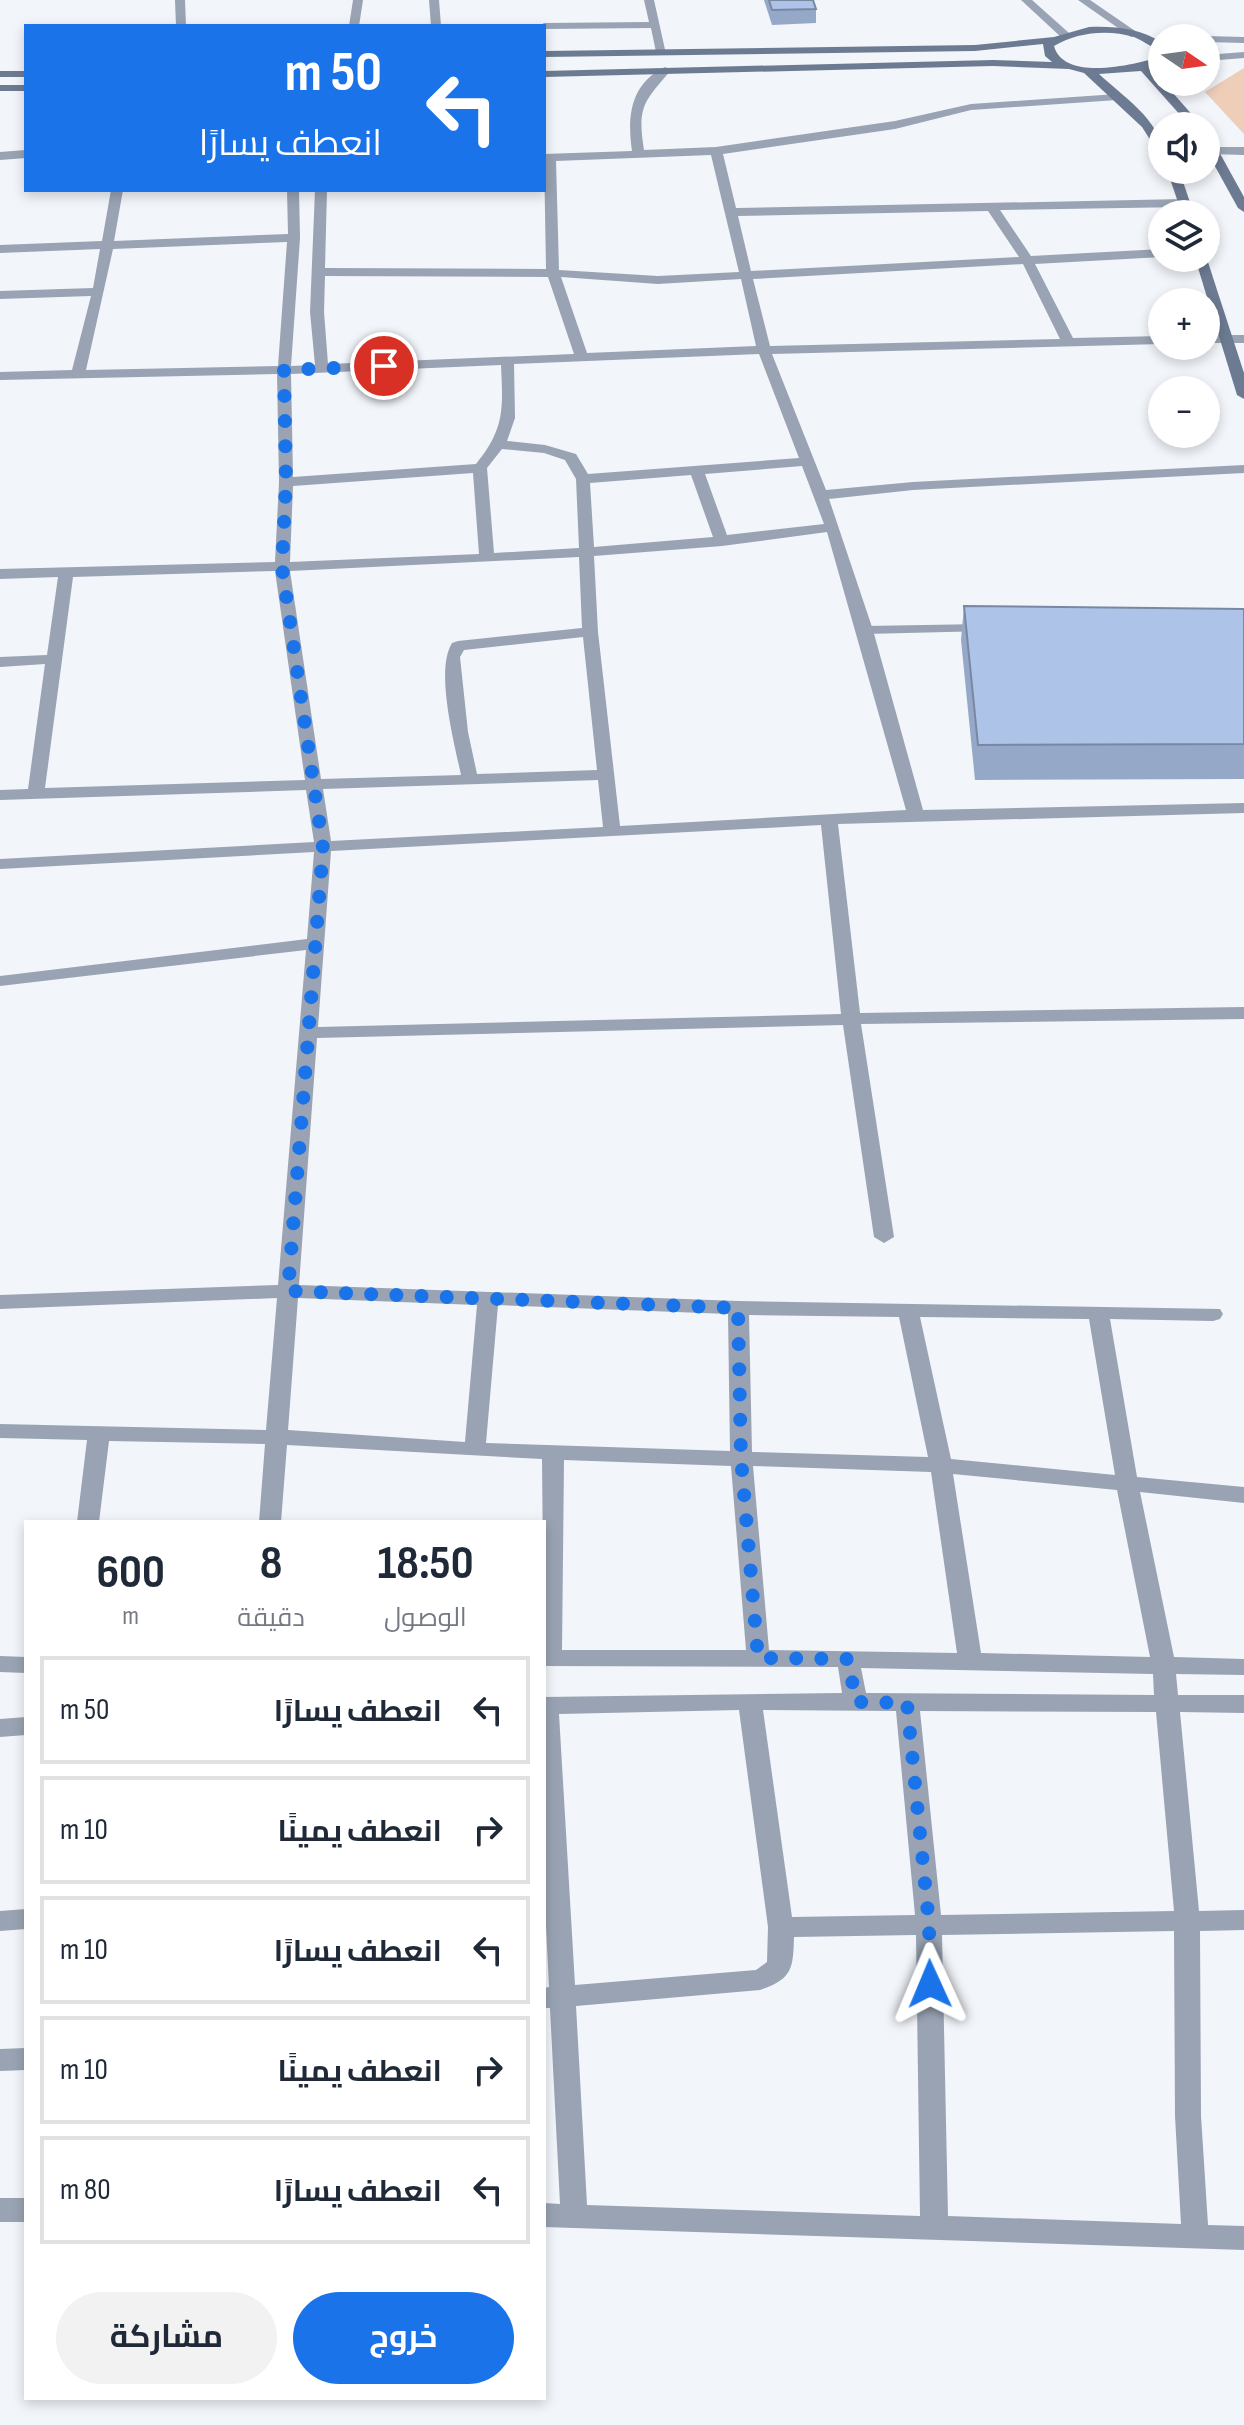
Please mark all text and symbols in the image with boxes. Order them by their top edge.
north arrow [1148,24,1220,96]
map controls [1148,24,1220,448]
text: 50 m [285,40,382,107]
icon: left [410,56,514,160]
button: sound [1148,112,1220,184]
text: انعطف يسارًا [199,123,382,166]
button: layers [1148,200,1220,272]
button: + [1148,288,1220,360]
pin [350,332,418,400]
icon: arrive [362,344,406,388]
button: − [1148,376,1220,448]
text: 8 [260,1535,282,1592]
text: 18:50 [377,1535,474,1592]
text: 600 [96,1544,165,1601]
text: m [122,1601,139,1632]
text: دقيقة [237,1603,305,1634]
text: الوصول [384,1603,467,1634]
icon: left [466,1688,510,1732]
text: 50 m [60,1692,109,1728]
text: انعطف يسارًا [274,1694,442,1730]
icon: right [466,1808,510,1852]
text: 10 m [60,1812,108,1848]
text: انعطف يمينًا [277,1814,442,1850]
icon: left [466,1928,510,1972]
text: 10 m [60,1932,108,1968]
text: انعطف يسارًا [274,1934,442,1970]
position arrow [888,1942,972,2026]
icon: right [466,2048,510,2092]
text: 10 m [60,2052,108,2088]
text: انعطف يمينًا [277,2054,442,2090]
icon: left [466,2168,510,2212]
text: 80 m [60,2172,111,2208]
text: انعطف يسارًا [274,2174,442,2210]
button: مشاركة [56,2292,277,2384]
button: خروج [293,2292,514,2384]

